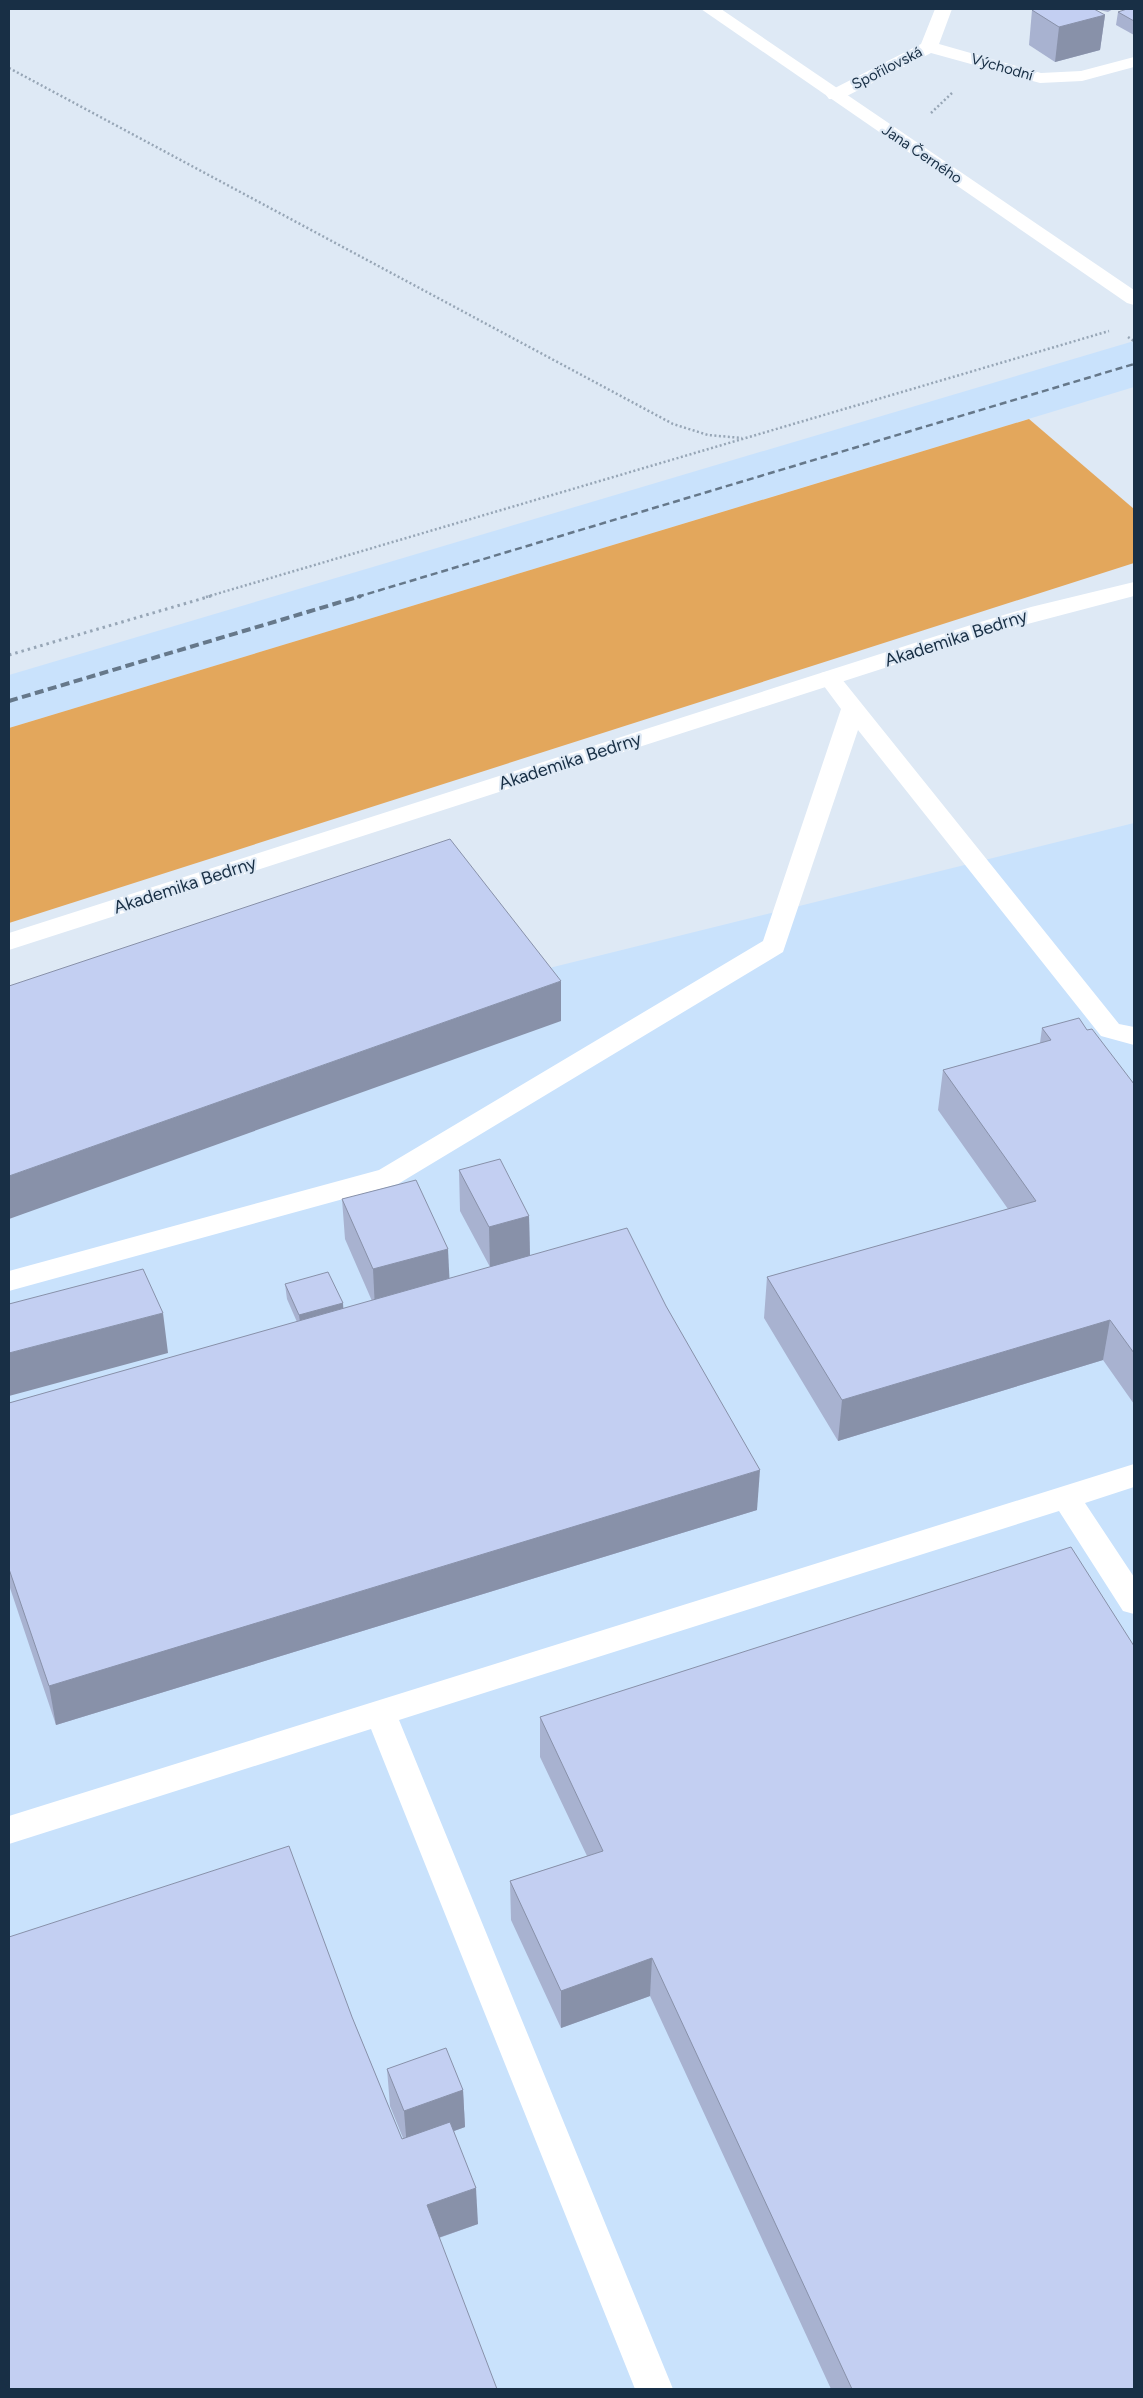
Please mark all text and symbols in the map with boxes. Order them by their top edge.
street label: Spořilovská [849,43,925,93]
street label: Východní [969,50,1037,85]
street label: Jana Černého [878,121,966,188]
street label: Akademika Bedrny [882,604,1031,671]
street label: Akademika Bedrny [496,727,645,794]
street label: Akademika Bedrny [111,851,260,918]

